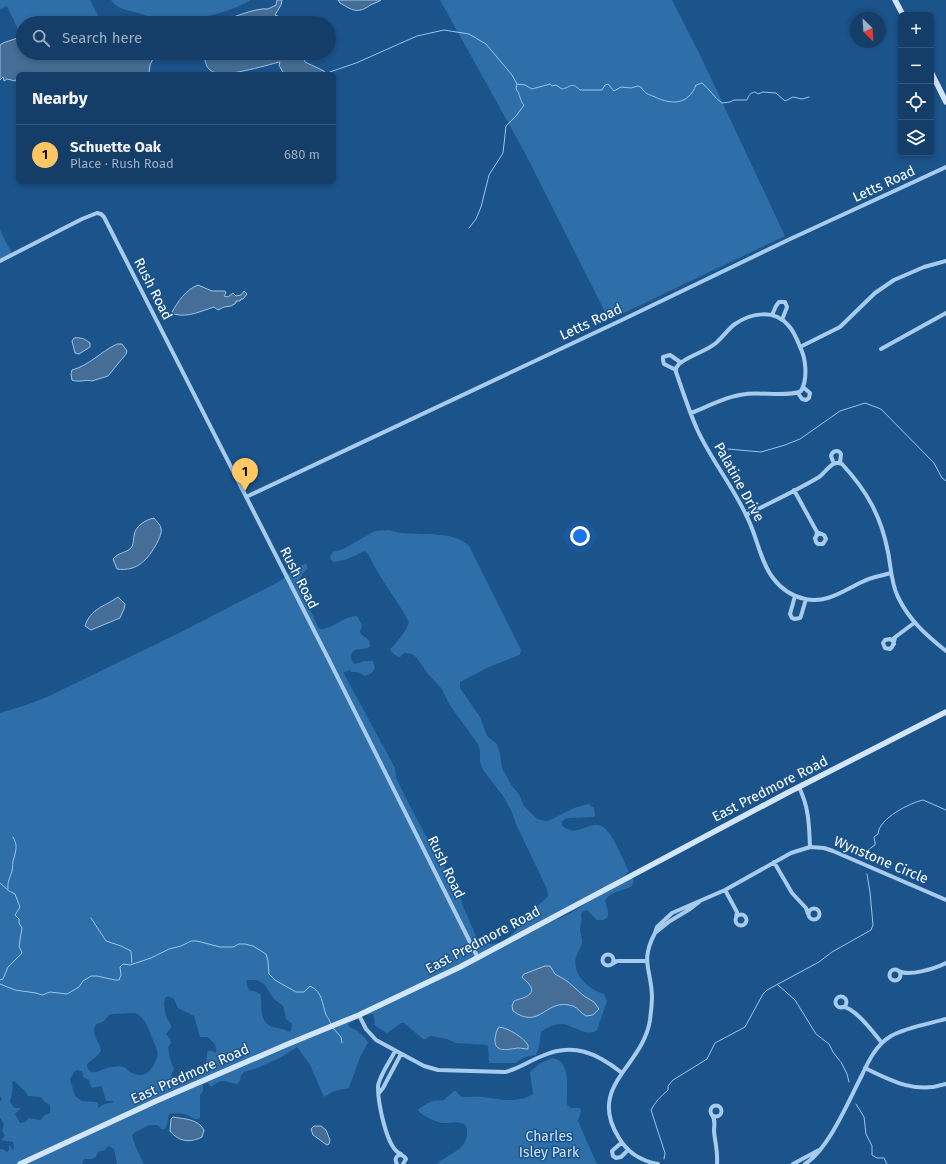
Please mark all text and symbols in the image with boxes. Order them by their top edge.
north arrow [850,12,886,48]
map controls [898,12,934,156]
button: + [898,12,934,48]
search box [16,16,336,60]
icon: search [30,27,52,49]
text: Search here [62,29,142,47]
button: − [898,48,934,84]
button: locate [898,84,934,120]
text: Nearby [32,88,87,109]
button: layers [898,120,934,156]
text: Schuette Oak [70,138,161,156]
text: 1 [42,147,48,162]
text: 680 m [284,147,320,162]
text: Place · Rush Road [70,156,174,171]
street label: Letts Road [850,162,918,206]
street label: Rush Road [130,255,176,323]
street label: Letts Road [557,300,625,344]
street label: Palatine Drive [710,439,768,525]
pin: 1 [232,458,258,491]
your location [570,526,590,546]
street label: Rush Road [276,544,322,612]
street label: East Predmore Road [709,752,831,826]
street label: Wynstone Circle [831,832,931,888]
street label: Rush Road [424,833,468,901]
street label: East Predmore Road [423,903,543,977]
street label: East Predmore Road [128,1040,252,1108]
park label: Charles Isley Park [519,1128,580,1161]

